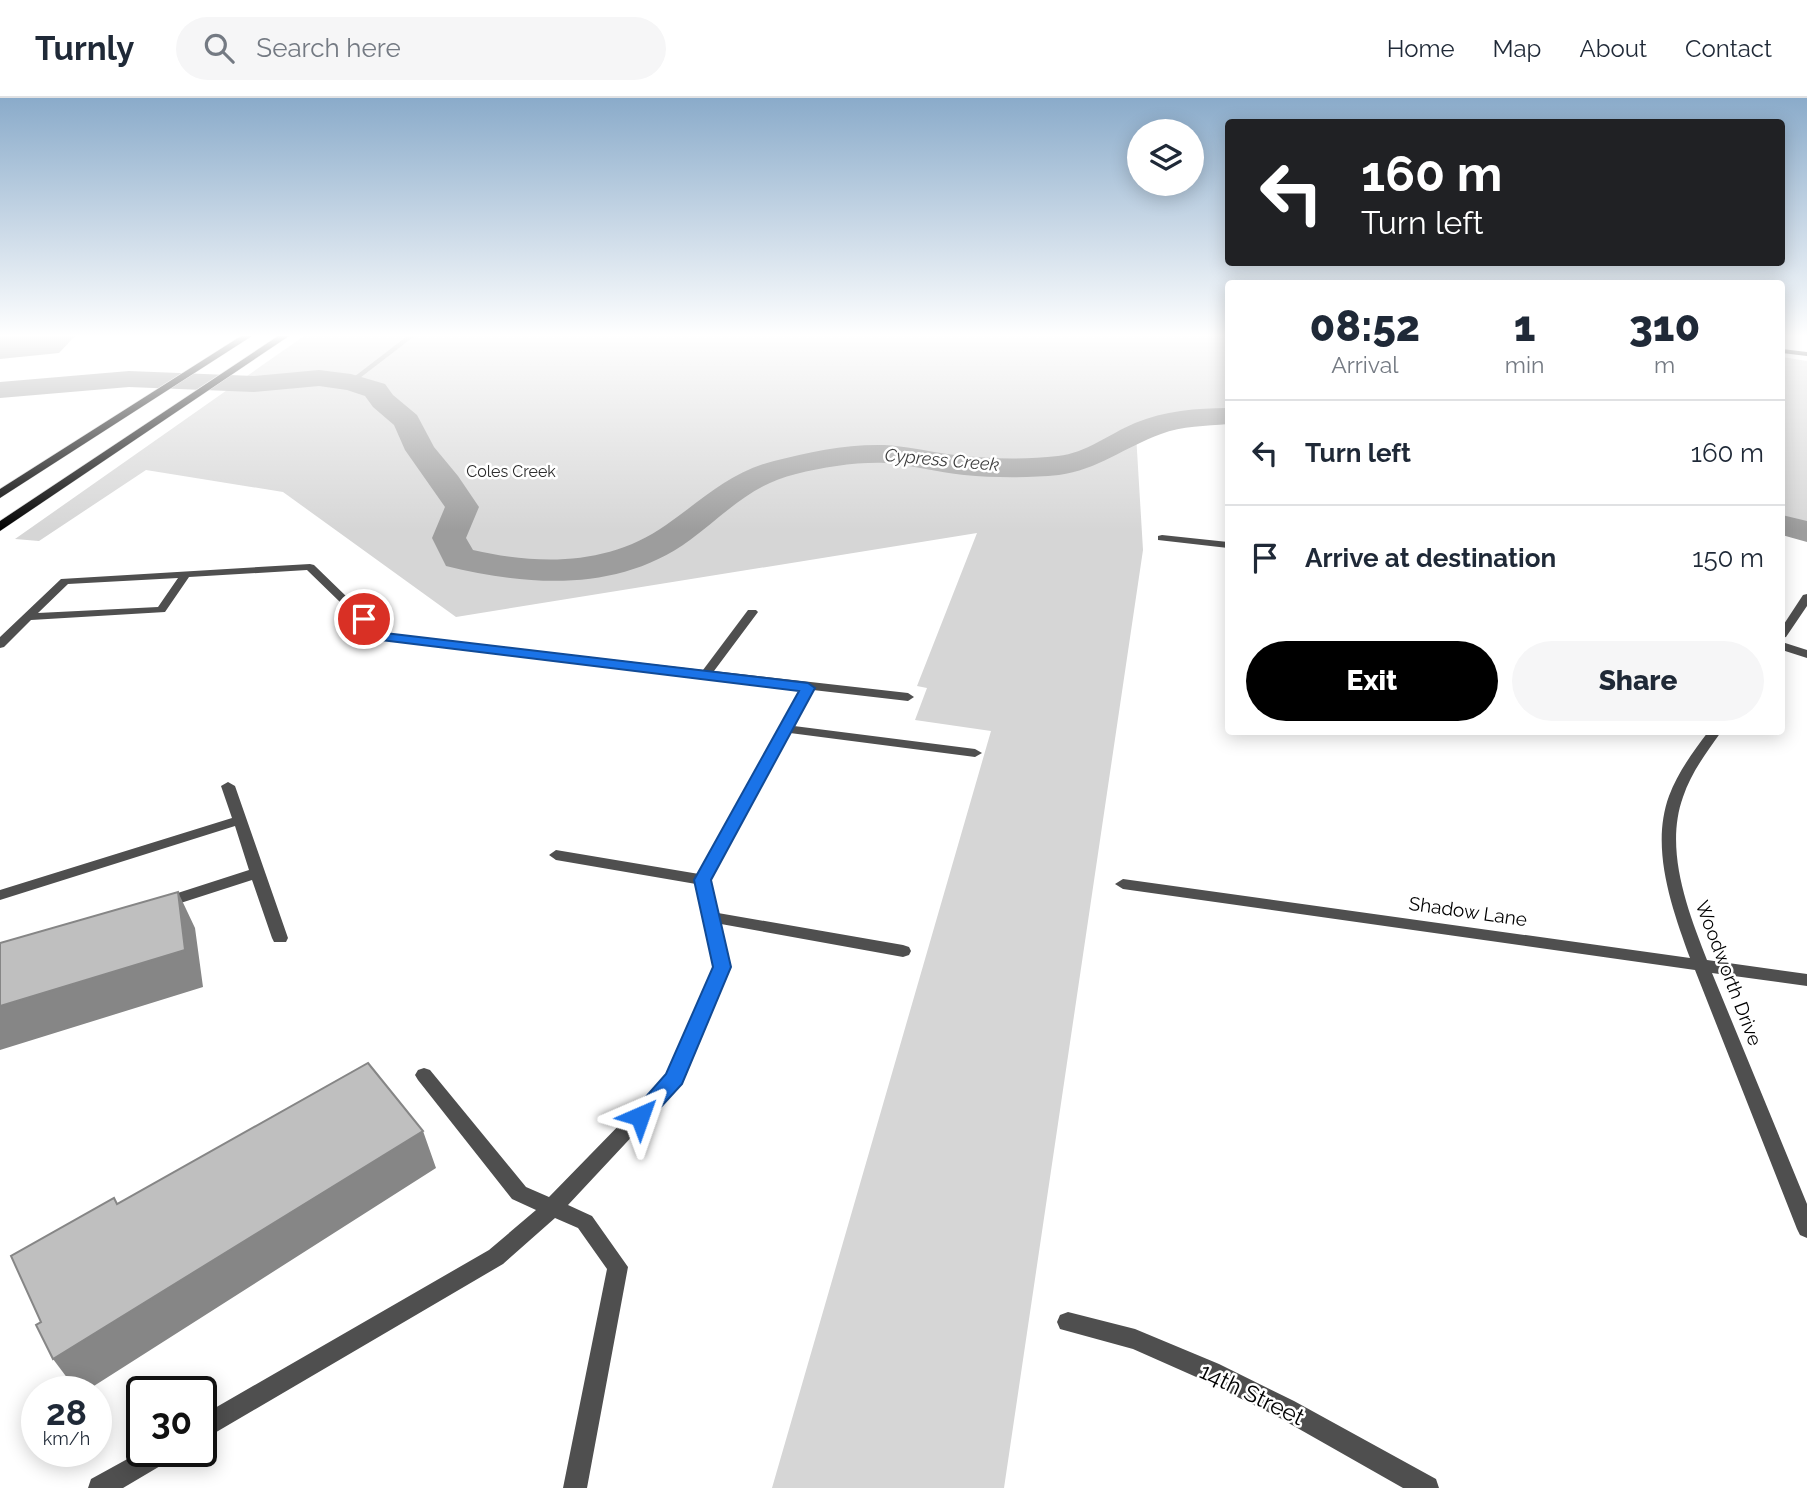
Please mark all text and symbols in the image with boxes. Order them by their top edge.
search box [176,17,666,80]
text: Turnly [35,29,134,68]
icon: search [200,29,238,67]
text: Search here [256,33,401,63]
text: Home [1387,34,1455,63]
text: Map [1493,34,1541,63]
text: About [1579,34,1647,63]
text: Contact [1685,34,1772,63]
map controls [1127,119,1204,196]
button: layers [1127,119,1204,196]
text: 160 m [1361,145,1502,202]
icon: left [1246,147,1337,238]
text: Turn left [1361,204,1483,241]
text: 08:52 [1310,302,1420,351]
text: 1 [1514,302,1535,351]
text: 310 [1629,302,1700,351]
text: Arrival [1331,351,1399,378]
text: min [1505,351,1544,378]
text: m [1654,351,1675,378]
icon: left [1246,434,1284,472]
text: Turn left [1305,438,1411,468]
text: 160 m [1691,438,1764,468]
water label: Cypress Creek [884,444,1000,475]
park label: Coles Creek [466,462,556,481]
icon: arrive [1246,539,1284,577]
text: Arrive at destination [1305,543,1556,573]
text: 150 m [1692,543,1764,573]
pin [334,589,394,649]
icon: arrive [345,600,383,638]
button: Exit [1246,641,1498,721]
button: Share [1512,641,1764,721]
street label: Shadow Lane [1407,892,1529,930]
street label: Woodworth Drive [1691,897,1767,1049]
position arrow [603,1079,677,1153]
street label: 14th Street [1195,1357,1309,1431]
speed limit sign: 30 [126,1376,217,1467]
text: 28 [46,1392,87,1433]
text: km/h [43,1428,90,1449]

